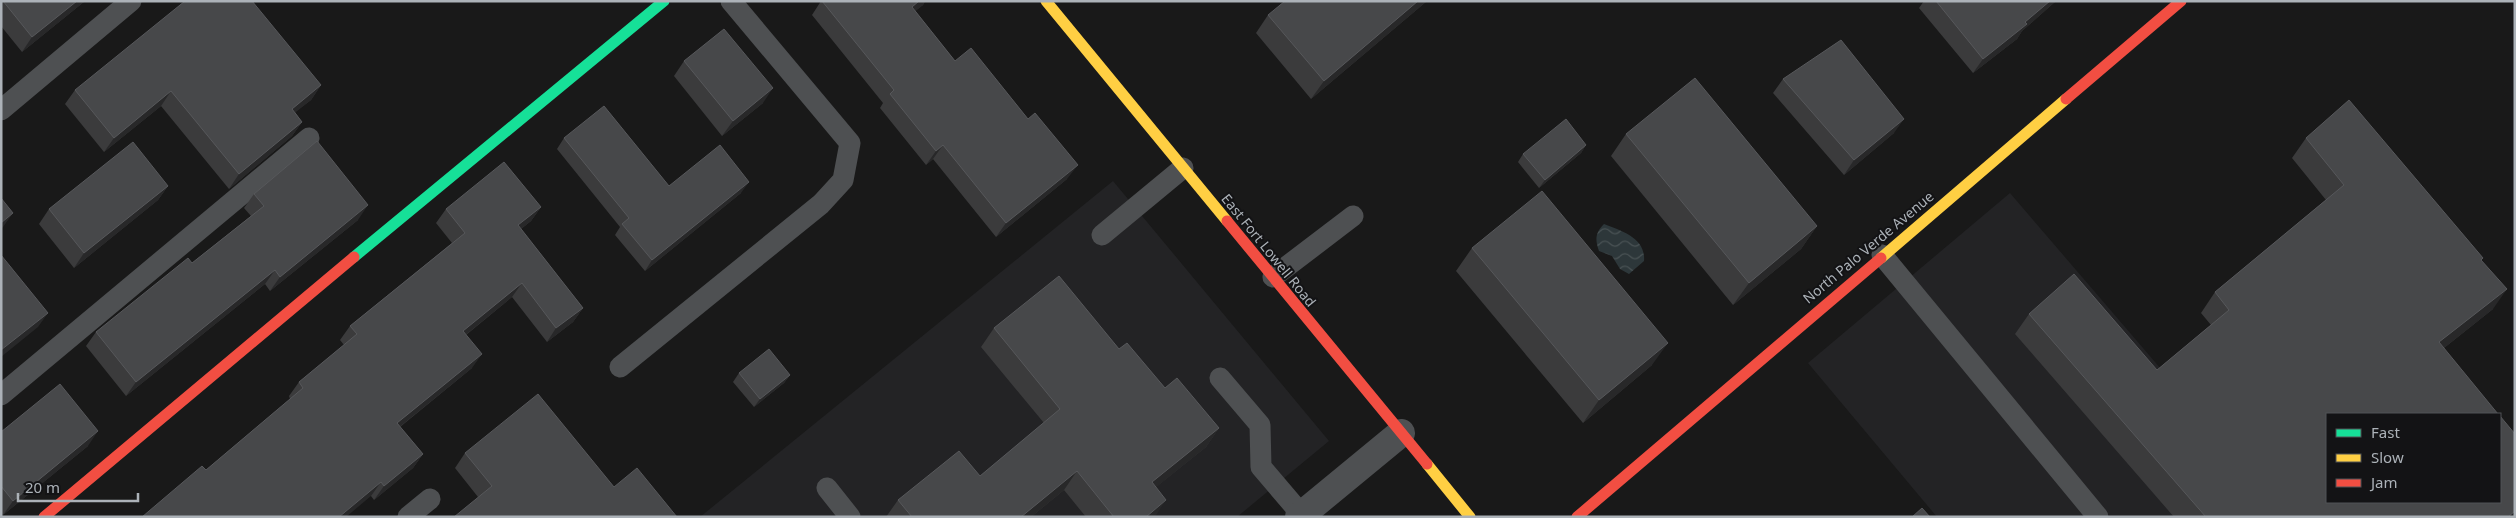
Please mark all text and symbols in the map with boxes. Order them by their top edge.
street label: North Palo Verde Avenue [1799,187,1937,307]
street label: East Fort Lowell Road [1218,190,1320,310]
legend [2326,413,2501,503]
text: Fast [2371,422,2400,442]
text: Slow [2371,447,2404,467]
scale bar [18,470,138,502]
text: Jam [2369,472,2398,492]
text: 20 m [25,477,60,497]

